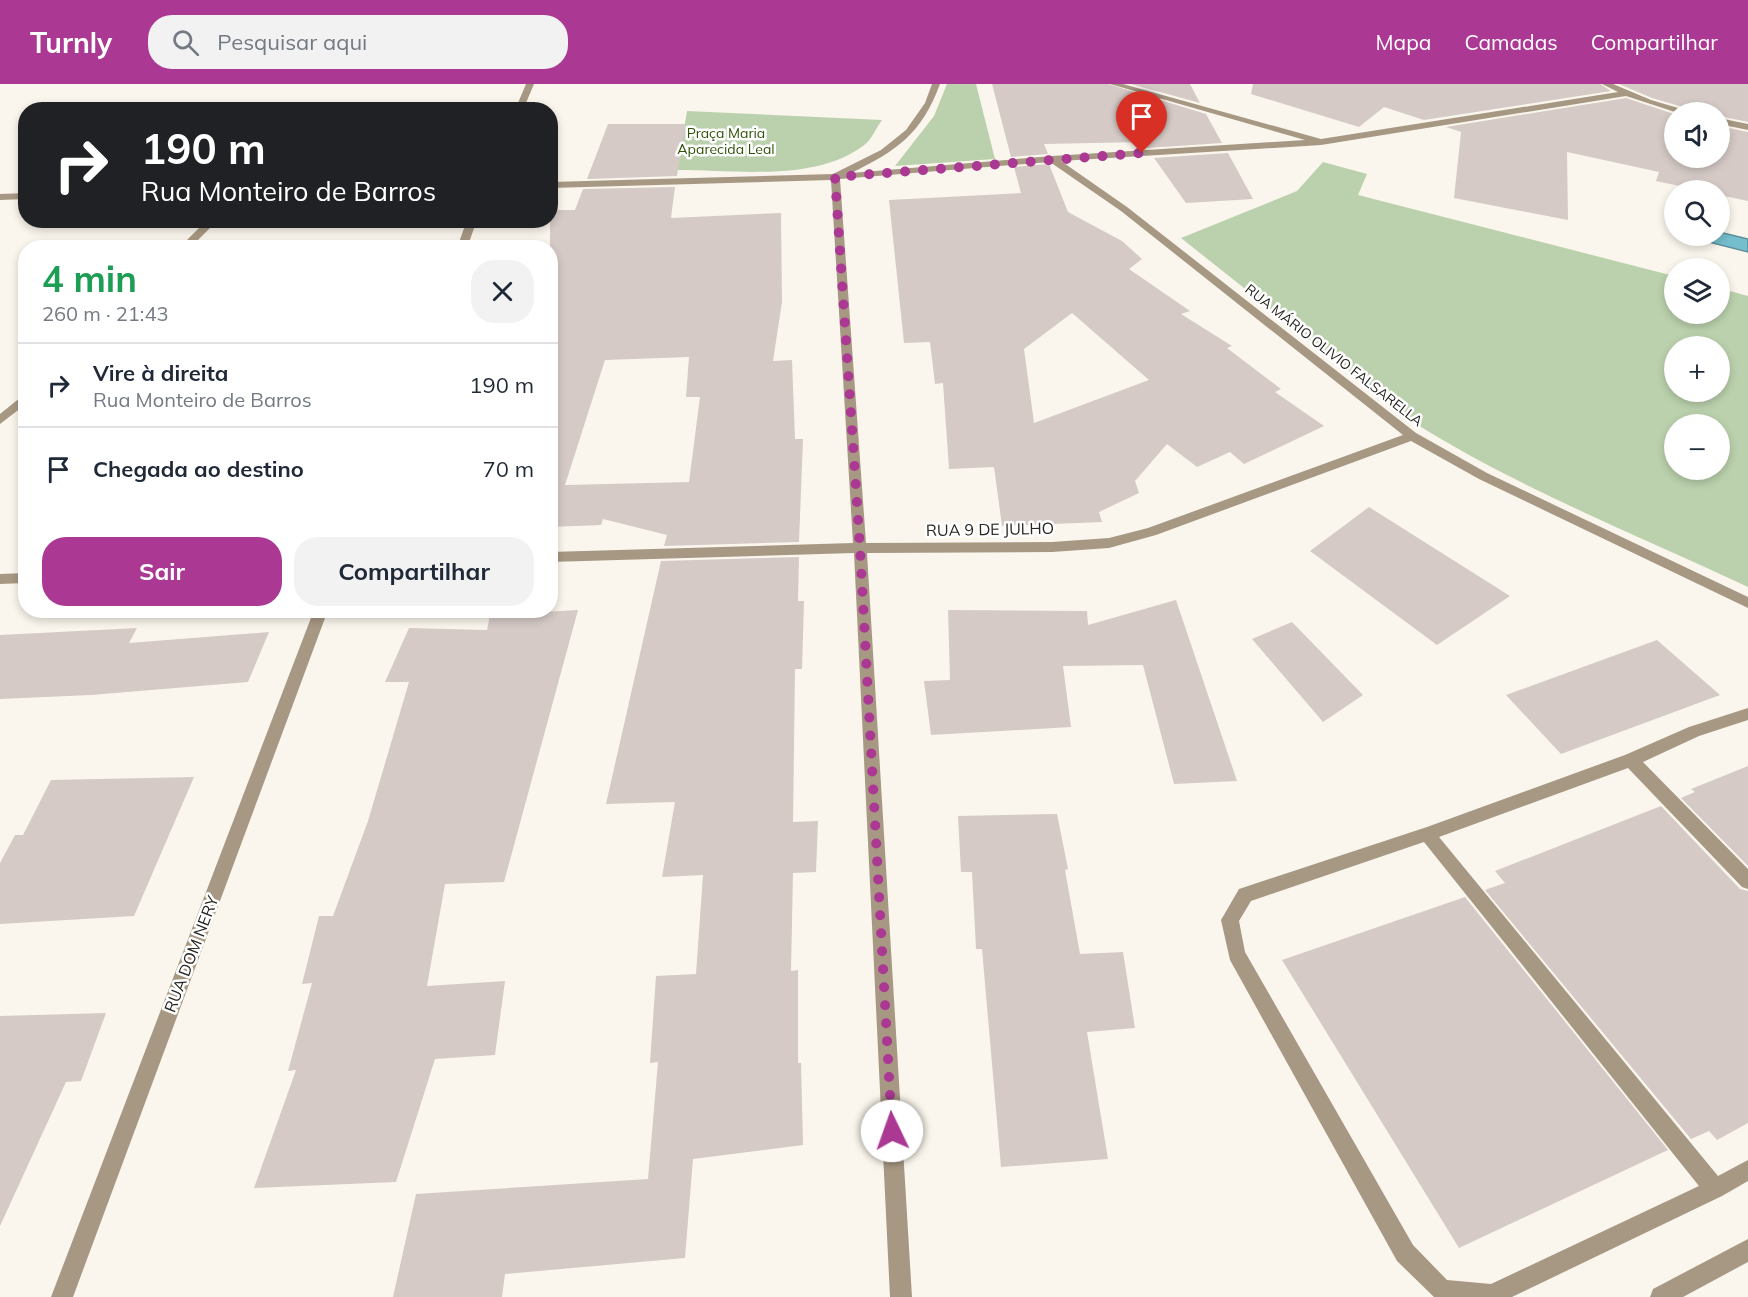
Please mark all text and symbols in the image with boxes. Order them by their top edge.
search box [148,15,568,69]
text: Turnly [30,25,112,60]
icon: search [169,26,202,59]
text: Pesquisar aqui [217,28,367,56]
text: Mapa [1376,29,1431,55]
text: Camadas [1464,29,1558,55]
text: Compartilhar [1591,29,1718,55]
pin [1116,91,1167,153]
icon: arrive [1125,100,1158,133]
map controls [1664,102,1730,480]
button: sound [1664,102,1730,168]
text: 190 m [141,122,266,175]
park label: Praça Maria Aparecida Leal [677,124,775,158]
icon: right [42,126,120,204]
text: Rua Monteiro de Barros [141,174,436,208]
button: search [1664,180,1730,246]
text: 4 min [42,256,137,301]
button: layers [1664,258,1730,324]
button: close [471,260,534,323]
street label: RUA MÁRIO OLIVIO FALSARELLA [1242,280,1427,430]
text: 260 m · 21:43 [42,301,168,326]
button: + [1664,336,1730,402]
text: Vire à direita [93,359,228,387]
icon: right [42,369,75,402]
text: 190 m [469,371,534,399]
text: Rua Monteiro de Barros [93,387,312,412]
button: − [1664,414,1730,480]
icon: arrive [42,453,75,486]
text: Chegada ao destino [93,455,304,483]
text: 70 m [483,455,534,483]
street label: RUA 9 DE JULHO [926,518,1054,540]
button: Sair [42,537,282,606]
button: Compartilhar [294,537,534,606]
street label: RUA DOM NERY [160,893,222,1015]
position arrow [860,1099,924,1163]

